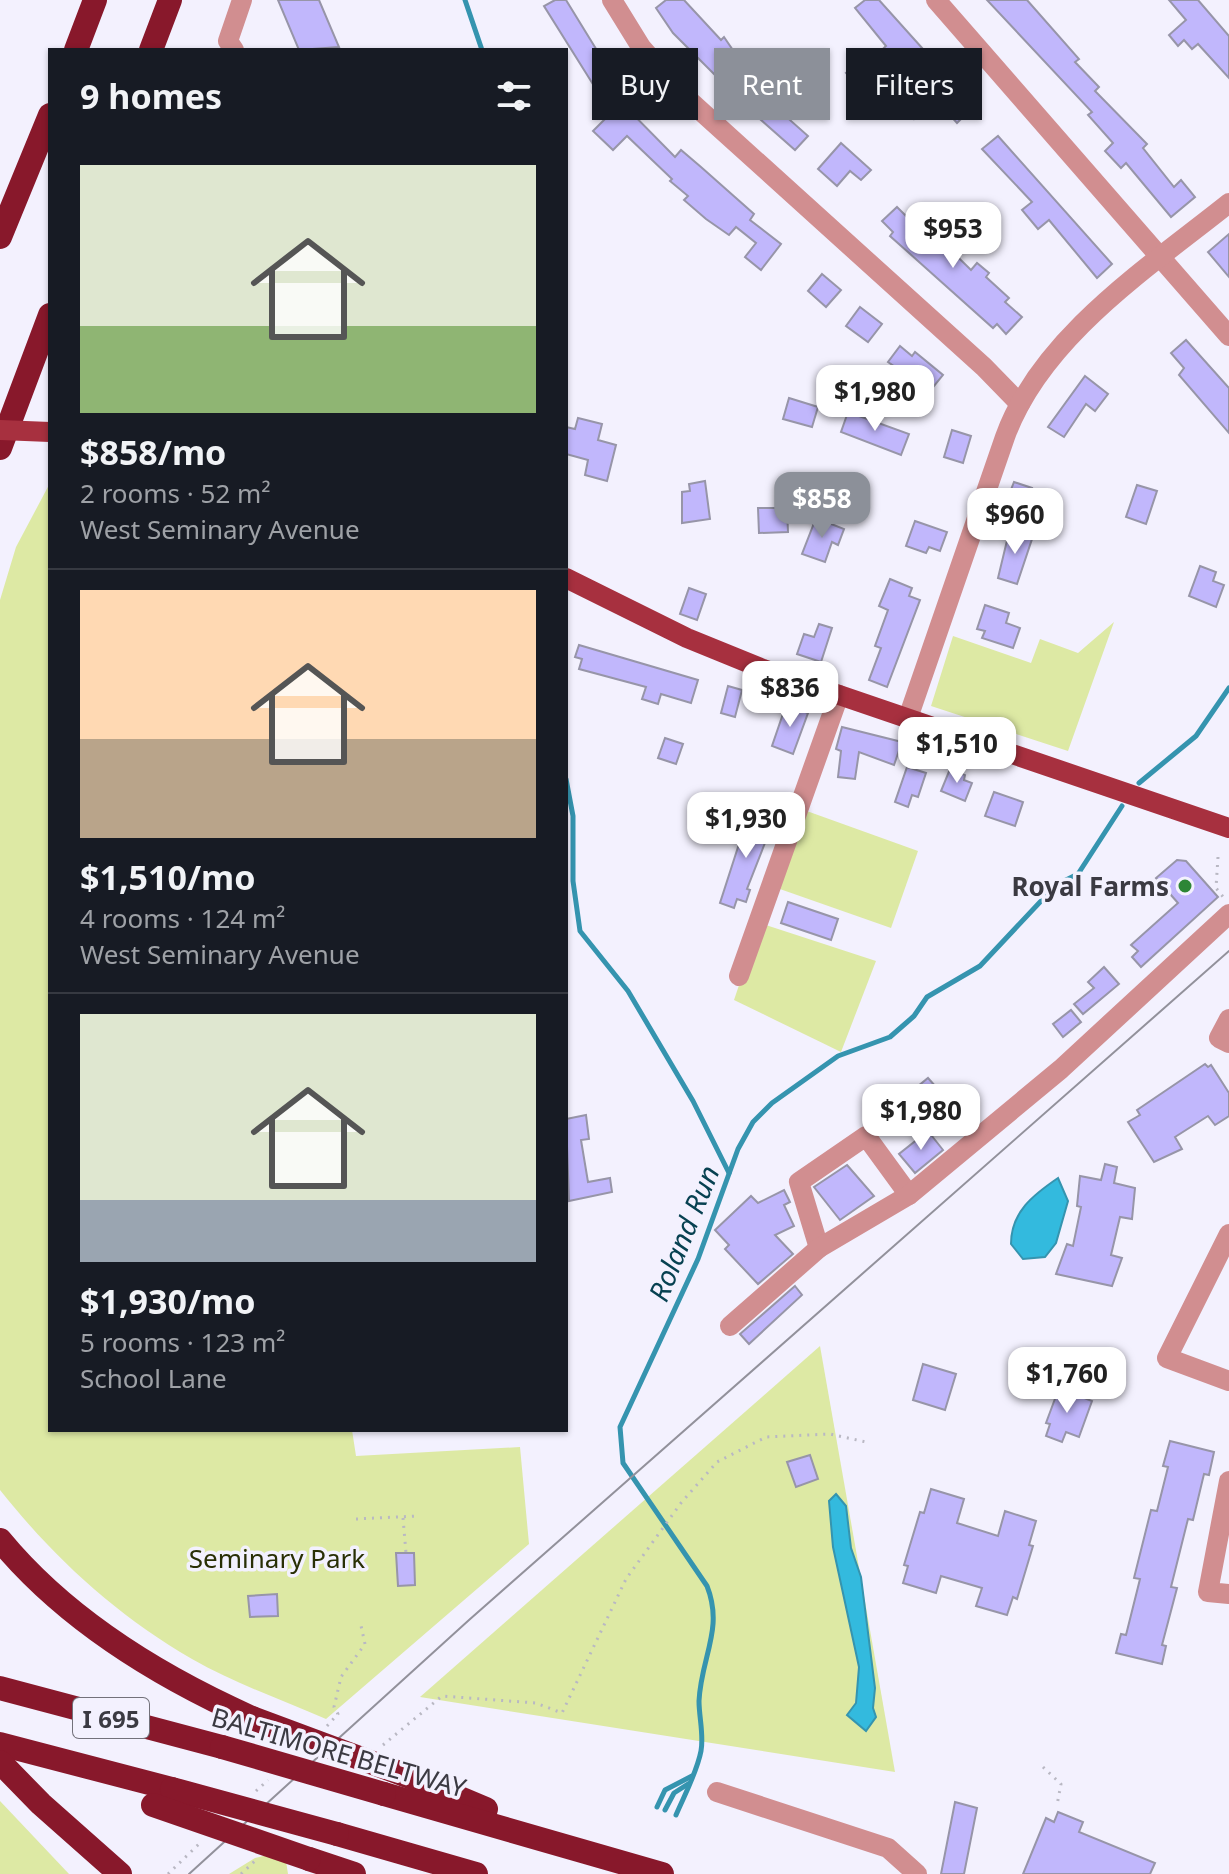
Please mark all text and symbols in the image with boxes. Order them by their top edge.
chip: Buy [592,48,698,120]
chip: Rent [714,48,830,120]
chip: Filters [846,48,982,120]
text: 9 homes [80,73,222,119]
icon: filters [492,74,536,118]
pin: $953 [906,202,1000,270]
text: $953 [923,210,983,246]
icon: home [236,217,380,361]
pin: $1,980 [810,365,940,433]
text: $1,980 [834,373,916,409]
text: $858/mo [80,429,226,475]
pin: $858 [775,472,869,540]
text: 2 rooms · 52 m² [80,475,270,511]
text: $858 [792,480,852,516]
pin: $960 [968,488,1062,556]
text: $960 [985,496,1045,532]
text: West Seminary Avenue [80,511,360,547]
icon: home [236,642,380,786]
pin: $836 [743,661,837,729]
text: $836 [760,669,820,705]
pin: $1,510 [892,717,1022,785]
text: $1,510 [916,725,998,761]
pin: $1,930 [681,792,811,860]
text: $1,930 [705,800,787,836]
text: $1,510/mo [80,854,255,900]
place label: Royal Farms [1011,868,1169,904]
marker: Royal Farms [1176,877,1194,895]
text: 4 rooms · 124 m² [80,900,285,936]
text: West Seminary Avenue [80,936,360,972]
icon: home [236,1066,380,1210]
pin: $1,980 [856,1084,986,1152]
text: $1,980 [880,1092,962,1128]
water label: Roland Run [639,1160,727,1306]
text: $1,930/mo [80,1278,255,1324]
text: 5 rooms · 123 m² [80,1324,285,1360]
pin: $1,760 [1002,1347,1132,1415]
text: $1,760 [1026,1355,1108,1391]
text: School Lane [80,1360,227,1396]
park label: Seminary Park [189,1540,365,1576]
road number: I 695 [73,1698,149,1738]
street label: BALTIMORE BELTWAY [208,1698,471,1806]

